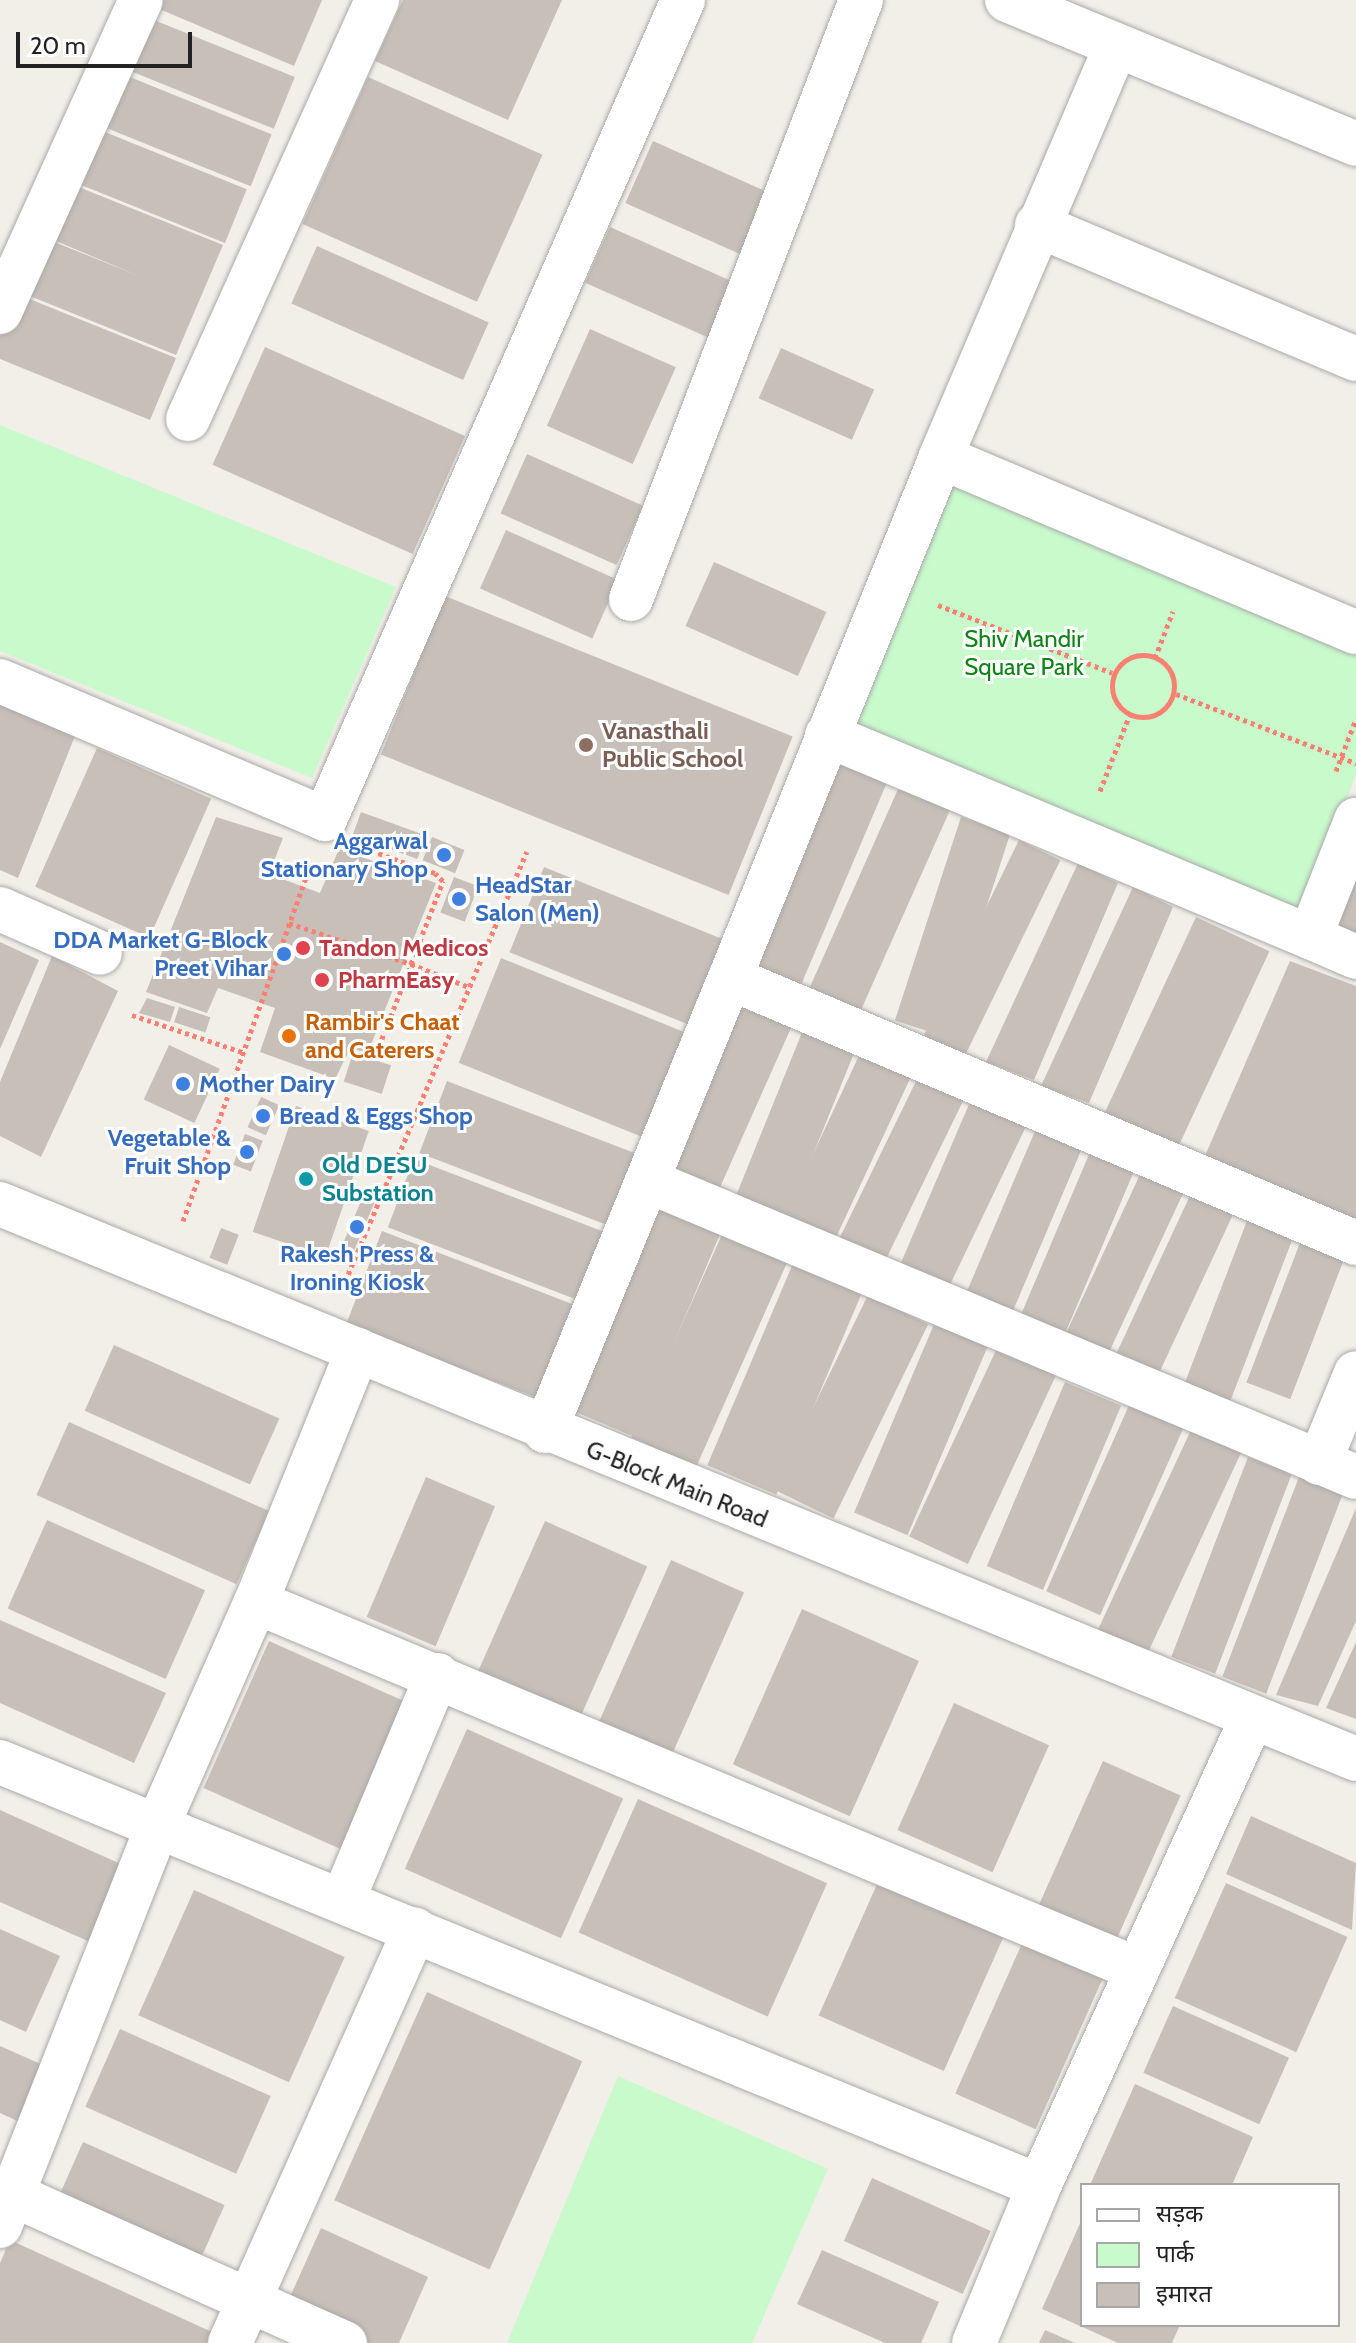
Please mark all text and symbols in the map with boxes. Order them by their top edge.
scale bar [20,16,196,66]
text: 20 m [30,31,86,60]
park label: Shiv Mandir Square Park [964,625,1084,681]
place label: Vanasthali Public School [602,717,743,773]
marker: Vanasthali Public School [577,736,595,754]
place label: Aggarwal Stationary Shop [261,827,428,883]
marker: Aggarwal Stationary Shop [435,846,453,864]
place label: HeadStar Salon (Men) [475,871,600,927]
marker: HeadStar Salon (Men) [450,890,468,908]
place label: DDA Market G-Block Preet Vihar [53,926,268,982]
place label: Tandon Medicos [319,934,488,962]
marker: Tandon Medicos [294,939,312,957]
marker: DDA Market G-Block Preet Vihar [275,945,293,963]
place label: PharmEasy [338,966,454,994]
marker: PharmEasy [313,971,331,989]
place label: Rambir's Chaat and Caterers [305,1008,460,1064]
marker: Rambir's Chaat and Caterers [280,1027,298,1045]
place label: Mother Dairy [199,1070,335,1098]
marker: Mother Dairy [174,1075,192,1093]
place label: Bread & Eggs Shop [279,1102,473,1130]
marker: Bread & Eggs Shop [254,1107,272,1125]
place label: Vegetable & Fruit Shop [108,1124,231,1180]
marker: Vegetable & Fruit Shop [238,1143,256,1161]
place label: Old DESU Substation [322,1151,434,1207]
marker: Old DESU Substation [297,1170,315,1188]
marker: Rakesh Press & Ironing Kiosk [348,1218,366,1236]
place label: Rakesh Press & Ironing Kiosk [280,1240,434,1296]
street label: G-Block Main Road [582,1434,772,1534]
legend [1080,2183,1340,2327]
text: सड़क [1156,2199,1204,2228]
text: पार्क [1156,2239,1194,2268]
text: इमारत [1156,2279,1212,2308]

